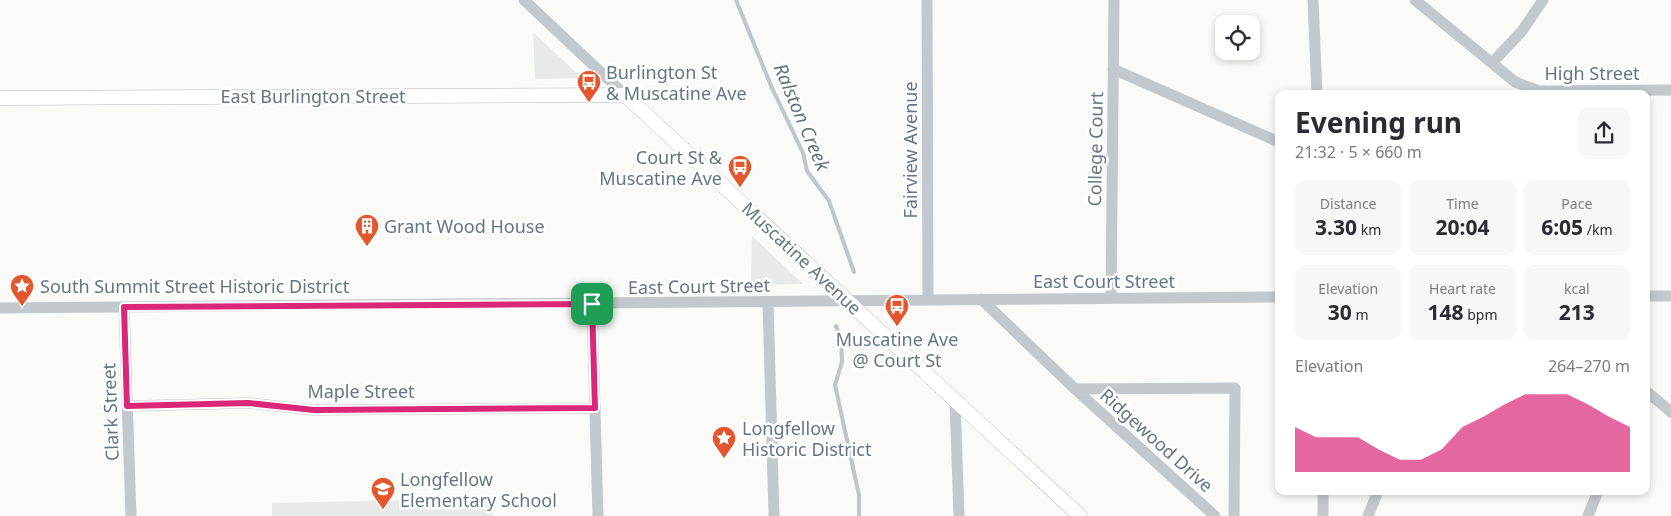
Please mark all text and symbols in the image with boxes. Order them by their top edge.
map controls [1215,15,1260,60]
button: locate [1215,15,1260,60]
water label: Ralston Creek [768,59,837,175]
place label: Burlington St & Muscatine Ave [606,60,747,105]
street label: High Street [1544,61,1640,85]
bus stop icon: Burlington St & Muscatine Ave [576,69,602,103]
street label: Fairview Avenue [898,81,922,219]
street label: East Burlington Street [220,84,406,108]
street label: College Court [1082,91,1108,207]
text: Evening run [1295,103,1462,141]
button: share [1578,107,1630,159]
text: 21:32 · 5 × 660 m [1295,141,1422,163]
place label: Court St & Muscatine Ave [599,145,723,190]
bus stop icon: Court St & Muscatine Ave [727,154,753,188]
text: Distance [1320,194,1377,213]
text: Time [1446,194,1479,213]
text: Pace [1561,194,1592,213]
street label: Muscatine Avenue [737,196,867,320]
building icon: Grant Wood House [354,213,380,247]
text: 3.30 [1315,213,1357,241]
text: 20:04 [1436,213,1489,241]
text: 6:05 [1541,213,1583,241]
place label: Grant Wood House [384,214,545,238]
text: km [1357,220,1381,239]
text: /km [1583,220,1613,239]
street label: East Court Street [1033,269,1176,293]
place icon: South Summit Street Historic District [9,273,35,307]
street label: East Court Street [628,273,771,299]
place label: South Summit Street Historic District [40,274,350,298]
text: Elevation [1318,279,1378,298]
text: Heart rate [1429,279,1496,298]
text: kcal [1564,279,1590,298]
pin [571,283,613,325]
icon: arrive [578,290,606,318]
bus stop icon: Muscatine Ave @ Court St [884,293,910,327]
text: 30 [1328,298,1352,326]
text: 148 [1427,298,1464,326]
text: 213 [1559,298,1595,326]
text: m [1352,305,1369,324]
text: bpm [1464,305,1497,324]
place label: Muscatine Ave @ Court St [836,327,958,372]
text: Elevation [1295,355,1363,377]
text: 264–270 m [1548,355,1630,377]
street label: Clark Street [96,362,124,461]
street label: Maple Street [307,379,415,403]
street label: Ridgewood Drive [1095,383,1219,497]
place label: Longfellow Historic District [742,416,872,461]
place icon: Longfellow Historic District [711,425,737,459]
place label: Longfellow Elementary School [400,467,557,512]
school or university icon: Longfellow Elementary School [370,476,396,510]

